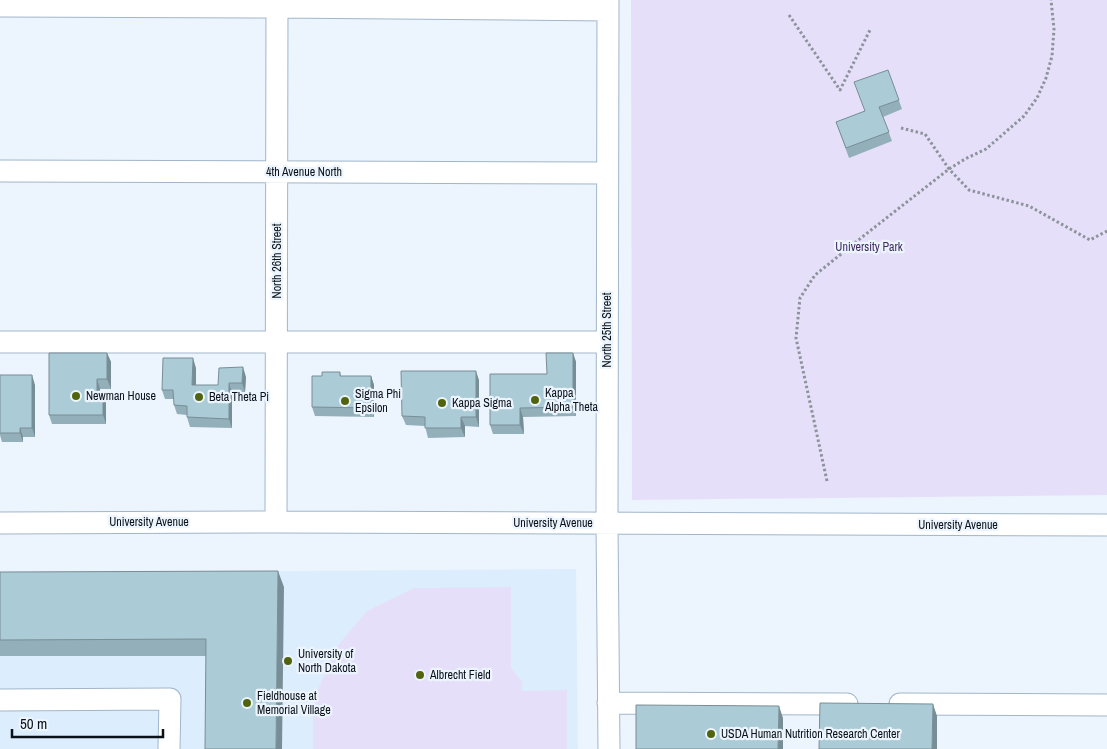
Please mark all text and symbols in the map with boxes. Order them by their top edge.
street label: 4th Avenue North [266,164,342,180]
street label: North 26th Street [269,223,285,298]
park label: University Park [835,239,903,255]
street label: North 25th Street [599,292,615,367]
place label: Kappa Alpha Theta [544,385,598,415]
place label: Sigma Phi Epsilon [355,386,401,416]
place label: Newman House [86,388,156,404]
place label: Beta Theta Pi [209,389,269,405]
marker: Newman House [70,390,82,402]
marker: Beta Theta Pi [193,391,205,403]
marker: Kappa Alpha Theta [529,394,541,406]
marker: Sigma Phi Epsilon [339,395,351,407]
place label: Kappa Sigma [452,395,512,411]
marker: Kappa Sigma [436,397,448,409]
street label: University Avenue [109,514,189,530]
street label: University Avenue [513,515,593,531]
street label: University Avenue [918,517,998,533]
place label: University of North Dakota [298,646,357,676]
marker: University of North Dakota [282,655,294,667]
place label: Albrecht Field [429,667,491,683]
marker: Albrecht Field [414,669,426,681]
place label: Fieldhouse at Memorial Village [257,688,331,718]
marker: Fieldhouse at Memorial Village [241,697,253,709]
scale bar [12,706,164,738]
text: 50 m [20,713,47,734]
place label: USDA Human Nutrition Research Center [721,726,901,742]
marker: USDA Human Nutrition Research Center [705,728,717,740]

